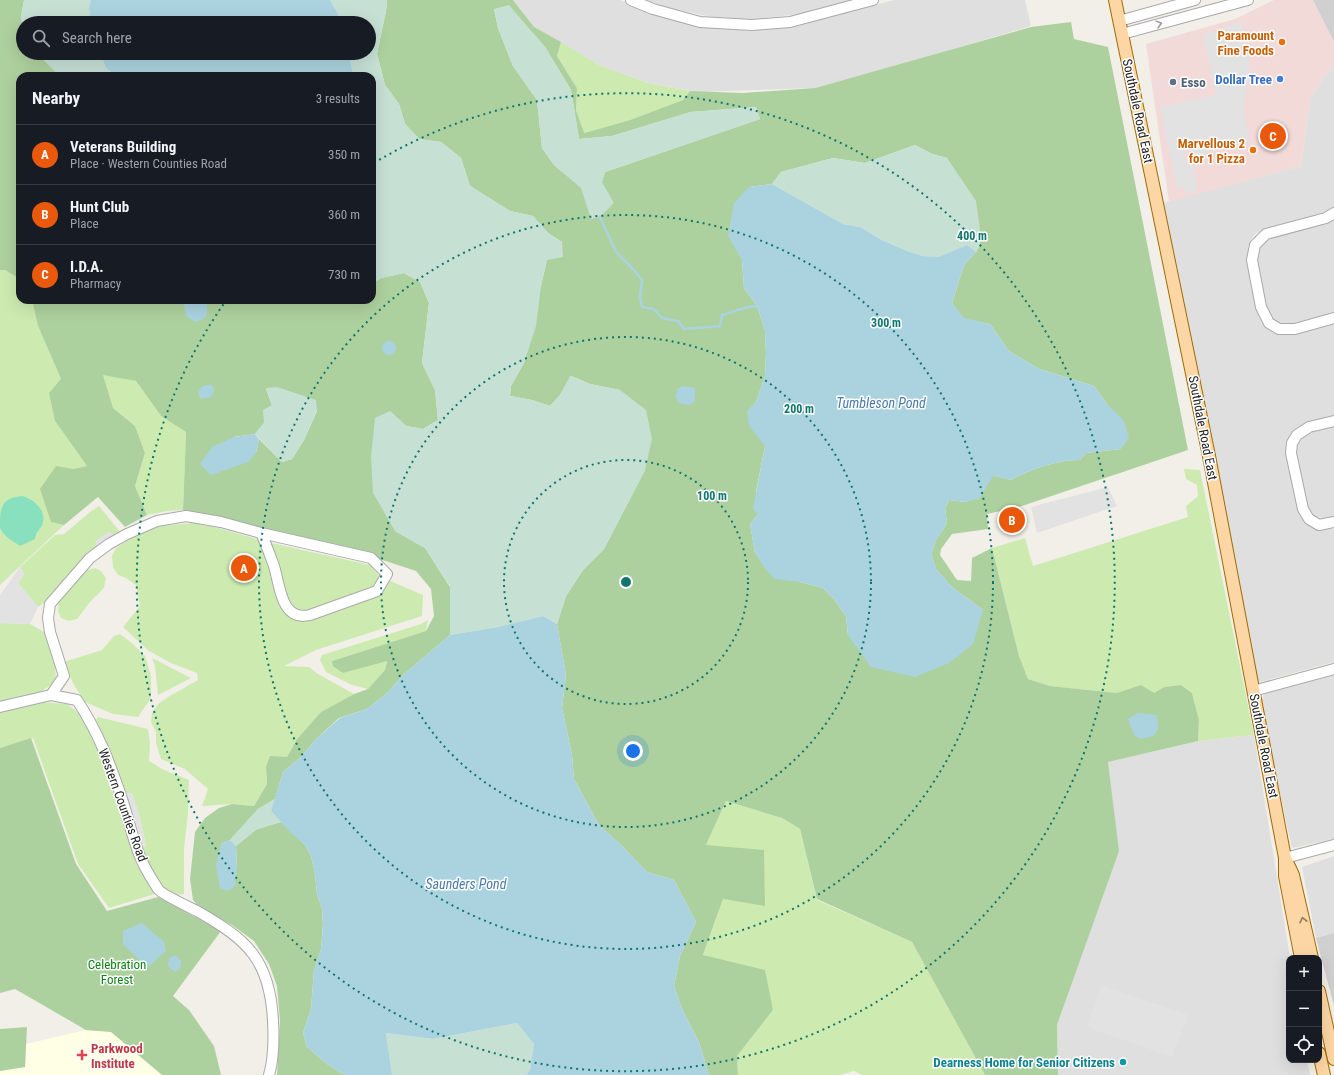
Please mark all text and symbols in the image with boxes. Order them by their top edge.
search box [16,16,376,60]
one-way arrow [1156,20,1163,29]
icon: search [30,27,52,49]
place label: Paramount Fine Foods [1217,28,1274,58]
text: Search here [62,29,132,47]
marker: Paramount Fine Foods [1277,37,1287,47]
street label: Southdale Road East [1120,58,1156,165]
place label: Dollar Tree [1215,72,1272,87]
marker: Dollar Tree [1275,74,1285,84]
place label: Esso [1181,75,1206,90]
marker: Esso [1168,77,1178,87]
text: Nearby [32,88,80,108]
text: 3 results [316,91,360,106]
pin: C [1260,121,1286,151]
place label: Marvellous 2 for 1 Pizza [1178,136,1245,166]
text: Veterans Building [70,138,176,156]
marker: Marvellous 2 for 1 Pizza [1248,145,1258,155]
text: A [41,147,49,162]
text: 350 m [328,147,360,162]
text: Place · Western Counties Road [70,156,227,171]
text: Hunt Club [70,198,129,216]
text: B [41,207,49,222]
text: 360 m [328,207,360,222]
text: Place [70,216,99,231]
text: 400 m [957,229,987,243]
text: I.D.A. [70,258,104,276]
text: C [41,267,49,282]
text: 730 m [328,267,360,282]
text: Pharmacy [70,276,121,291]
text: 300 m [871,316,901,330]
street label: Southdale Road East [1186,375,1220,482]
water label: Tumbleson Pond [836,395,926,411]
text: 200 m [784,402,814,416]
text: 100 m [697,489,727,503]
pin: B [999,505,1025,535]
pin: A [231,553,257,583]
centre of rings [619,575,633,589]
street label: Southdale Road East [1247,693,1281,800]
your location [623,741,643,761]
street label: Western Counties Road [96,746,150,864]
water label: Saunders Pond [426,876,507,892]
one-way arrow [1300,917,1308,923]
map controls [1286,955,1322,1063]
button: + [1286,955,1322,991]
park label: Celebration Forest [88,957,146,987]
button: − [1286,991,1322,1027]
button: locate [1286,1027,1322,1063]
place label: Parkwood Institute [91,1041,143,1071]
marker: Parkwood Institute [76,1049,88,1061]
place label: Dearness Home for Senior Citizens [933,1055,1115,1070]
marker: Dearness Home for Senior Citizens [1118,1057,1128,1067]

